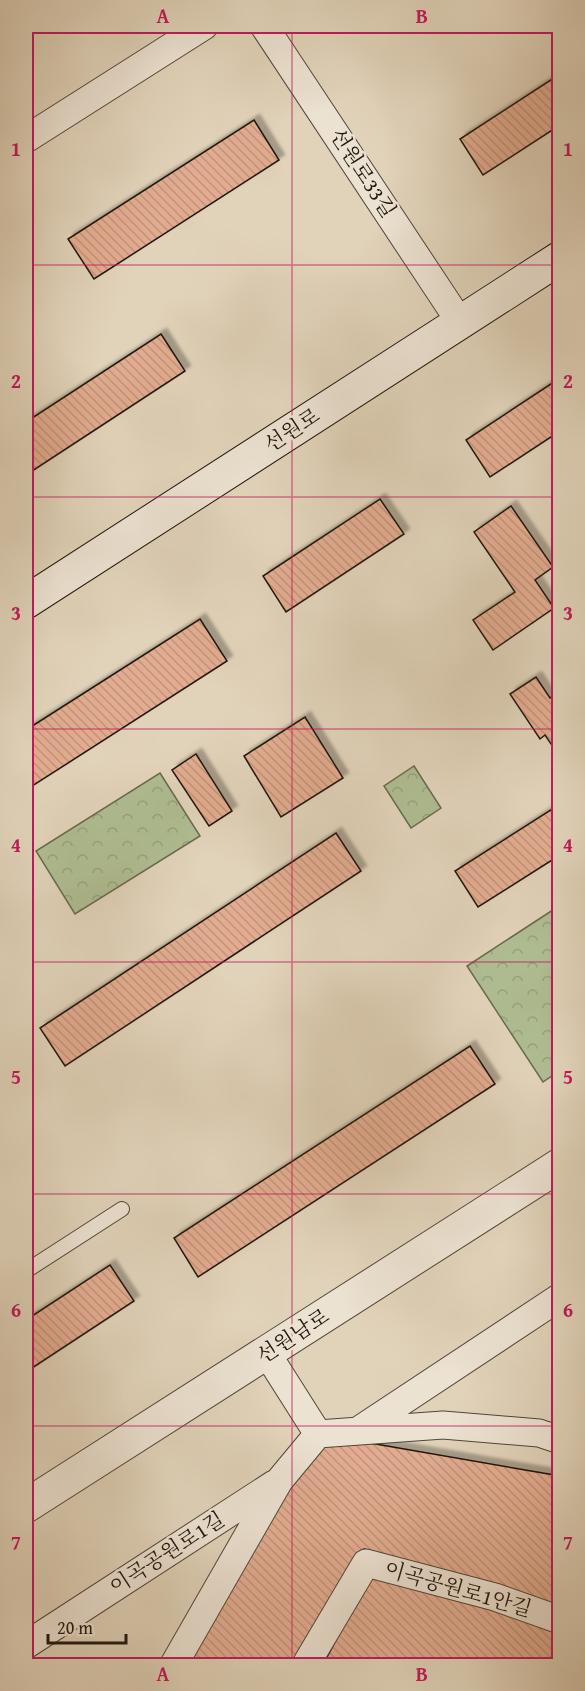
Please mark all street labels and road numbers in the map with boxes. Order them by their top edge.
street label: 선원로33길 [323,122,404,224]
street label: 선원로 [258,400,326,459]
street label: 선원남로 [250,1300,335,1371]
street label: 이곡공원로1길 [103,1504,230,1601]
street label: 이곡공원로1안길 [381,1553,536,1624]

